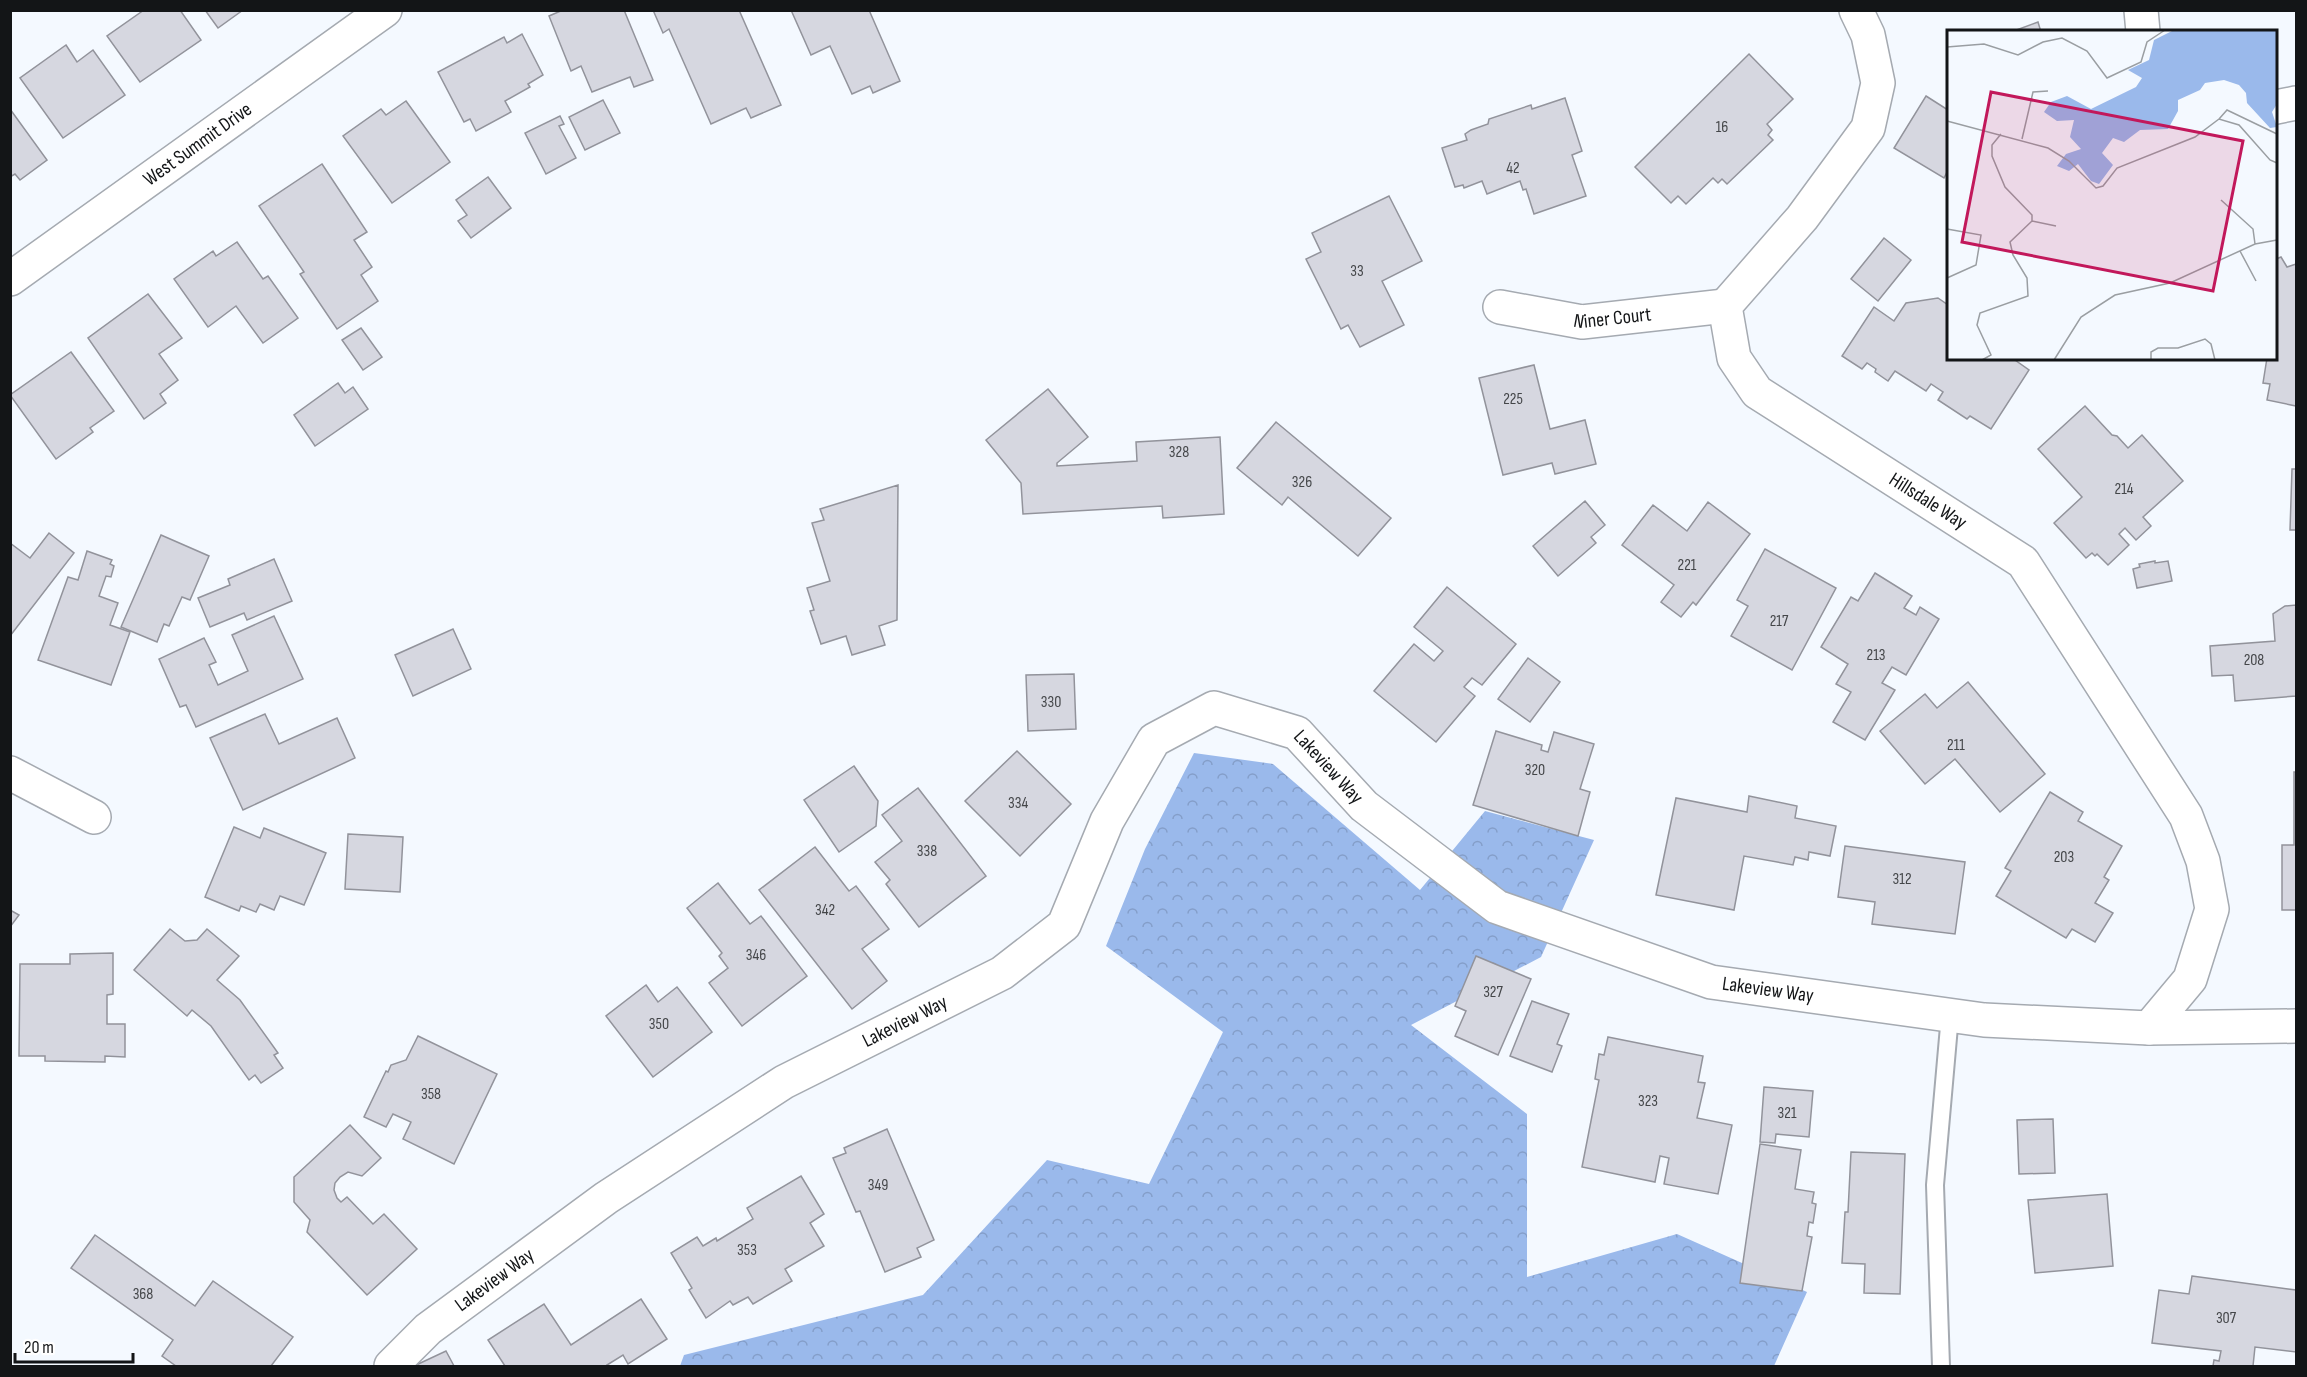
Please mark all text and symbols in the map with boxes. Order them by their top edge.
inset map [1947,30,2277,360]
street label: West Summit Drive [139,97,257,191]
house number: 16 [1716,118,1728,137]
house number: 42 [1506,159,1520,178]
house number: 33 [1350,262,1364,281]
street label: Niner Court [1572,302,1652,334]
house number: 225 [1503,390,1523,409]
house number: 328 [1169,443,1189,462]
street label: Hillsdale Way [1885,468,1971,535]
house number: 326 [1292,473,1312,492]
house number: 214 [2115,480,2134,499]
house number: 221 [1678,556,1697,575]
house number: 217 [1770,612,1789,631]
house number: 213 [1867,646,1885,665]
house number: 208 [2244,651,2264,670]
house number: 330 [1041,693,1061,712]
street label: Lakeview Way [1288,725,1368,809]
house number: 211 [1947,736,1965,755]
house number: 320 [1525,761,1545,780]
house number: 334 [1008,794,1028,813]
house number: 338 [917,842,937,861]
house number: 203 [2054,848,2074,867]
house number: 312 [1892,870,1912,889]
house number: 342 [815,901,835,920]
house number: 346 [746,946,766,965]
street label: Lakeview Way [1721,972,1815,1008]
house number: 327 [1483,983,1503,1002]
street label: Lakeview Way [858,990,952,1053]
house number: 350 [649,1015,669,1034]
house number: 358 [421,1085,441,1104]
house number: 323 [1638,1092,1658,1111]
house number: 321 [1778,1104,1797,1123]
house number: 349 [868,1176,888,1195]
house number: 353 [737,1241,757,1260]
street label: Lakeview Way [450,1243,539,1317]
house number: 368 [133,1285,153,1304]
house number: 307 [2216,1309,2237,1328]
scale bar [15,1326,134,1364]
text: 20 m [24,1337,54,1358]

